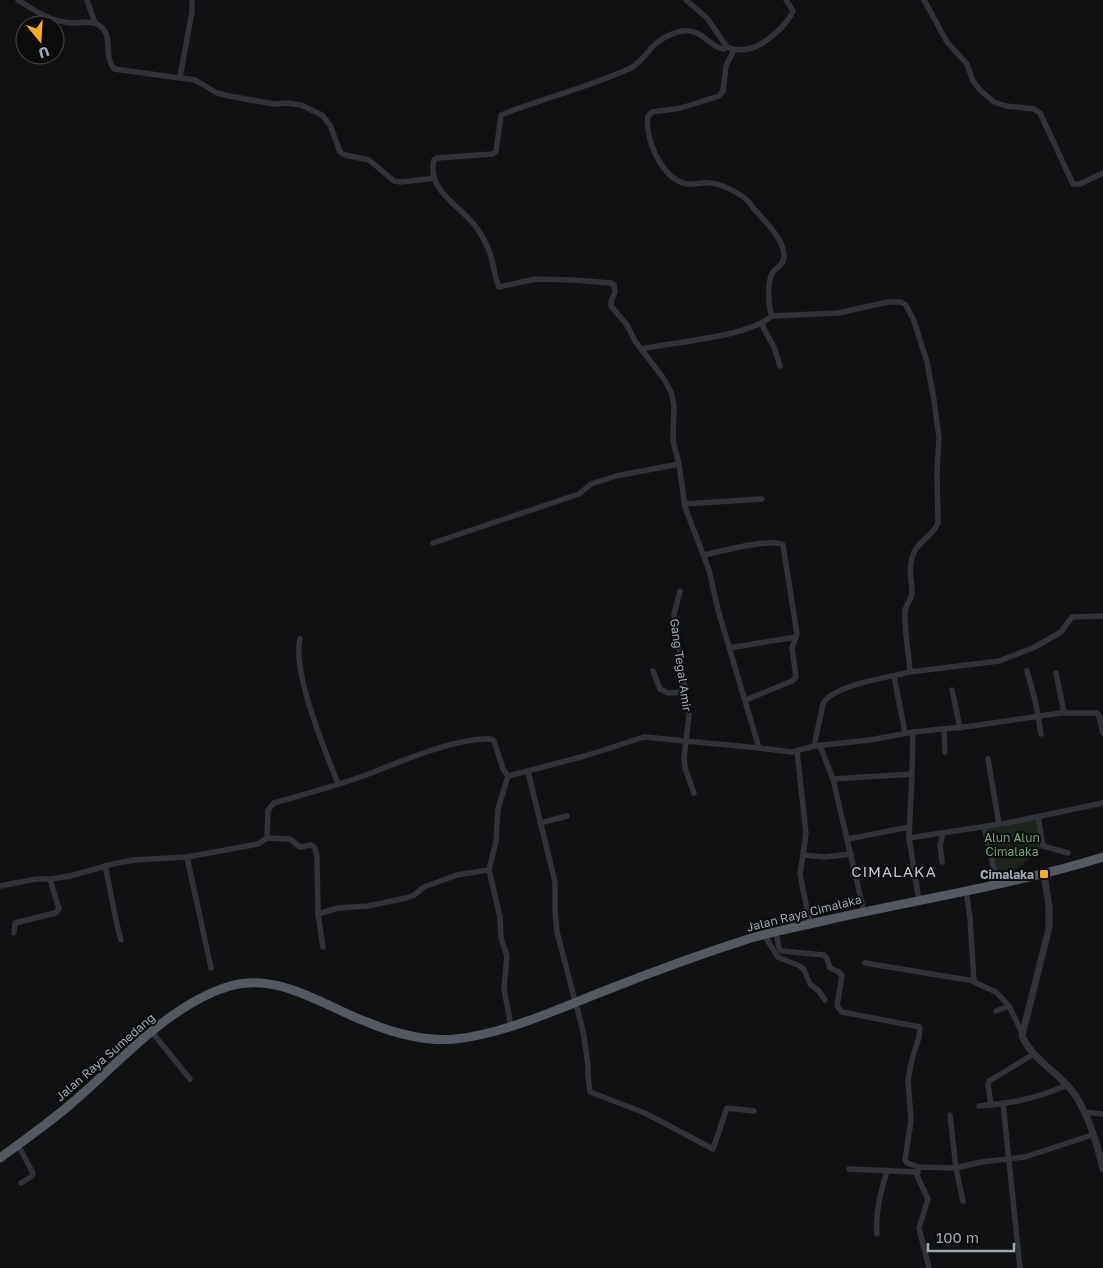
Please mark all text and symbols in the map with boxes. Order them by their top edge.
north arrow [15,15,65,65]
text: U [37,43,52,63]
street label: Gang Tegal Amir [667,617,695,713]
park label: Alun Alun Cimalaka [984,830,1040,859]
district label: CIMALAKA [851,862,937,880]
place label: Cimalaka [980,867,1034,882]
marker: Cimalaka [1038,868,1050,880]
street label: Jalan Raya Cimalaka [745,891,863,935]
street label: Jalan Raya Sumedang [52,1010,158,1104]
scale bar [928,1220,1014,1252]
text: 100 m [936,1228,979,1246]

